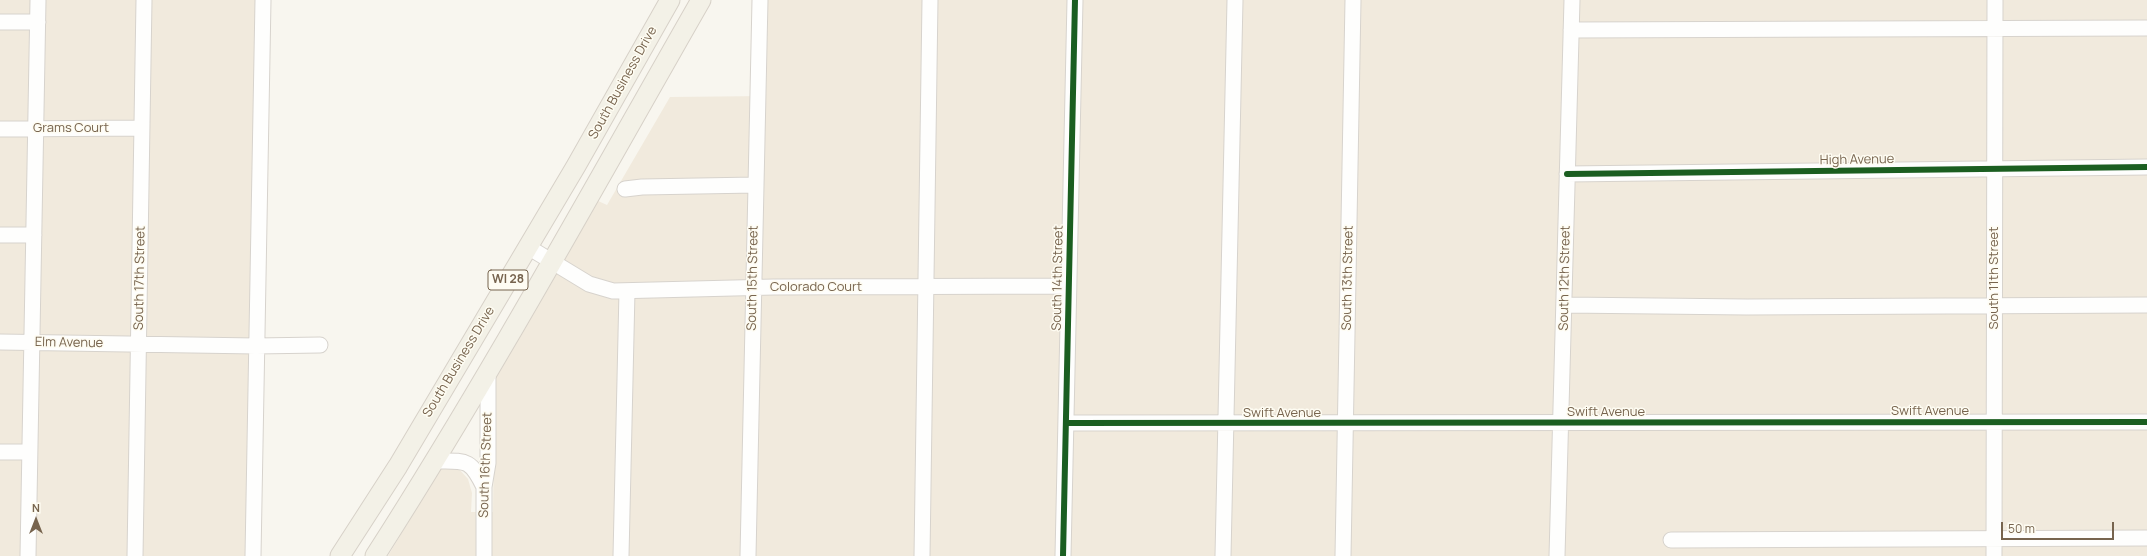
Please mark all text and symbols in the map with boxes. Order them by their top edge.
street label: South Business Drive [586,24,660,142]
street label: Grams Court [33,120,109,136]
street label: High Avenue [1820,152,1894,168]
street label: South 15th Street [744,225,762,331]
street label: South 14th Street [1049,225,1067,331]
street label: South 13th Street [1339,225,1357,331]
street label: South 12th Street [1556,225,1574,331]
street label: South 17th Street [131,226,149,330]
street label: South 11th Street [1986,227,2002,329]
road number: WI 28 [488,270,528,290]
street label: Colorado Court [770,279,862,295]
street label: South Business Drive [420,304,498,420]
street label: Elm Avenue [35,335,103,351]
street label: Swift Avenue [1891,403,1969,419]
street label: Swift Avenue [1567,404,1645,420]
street label: Swift Avenue [1243,405,1321,421]
street label: South 16th Street [476,412,496,518]
north arrow [16,500,56,540]
text: N [32,500,40,515]
scale bar [2003,514,2116,540]
text: 50 m [2008,520,2035,537]

